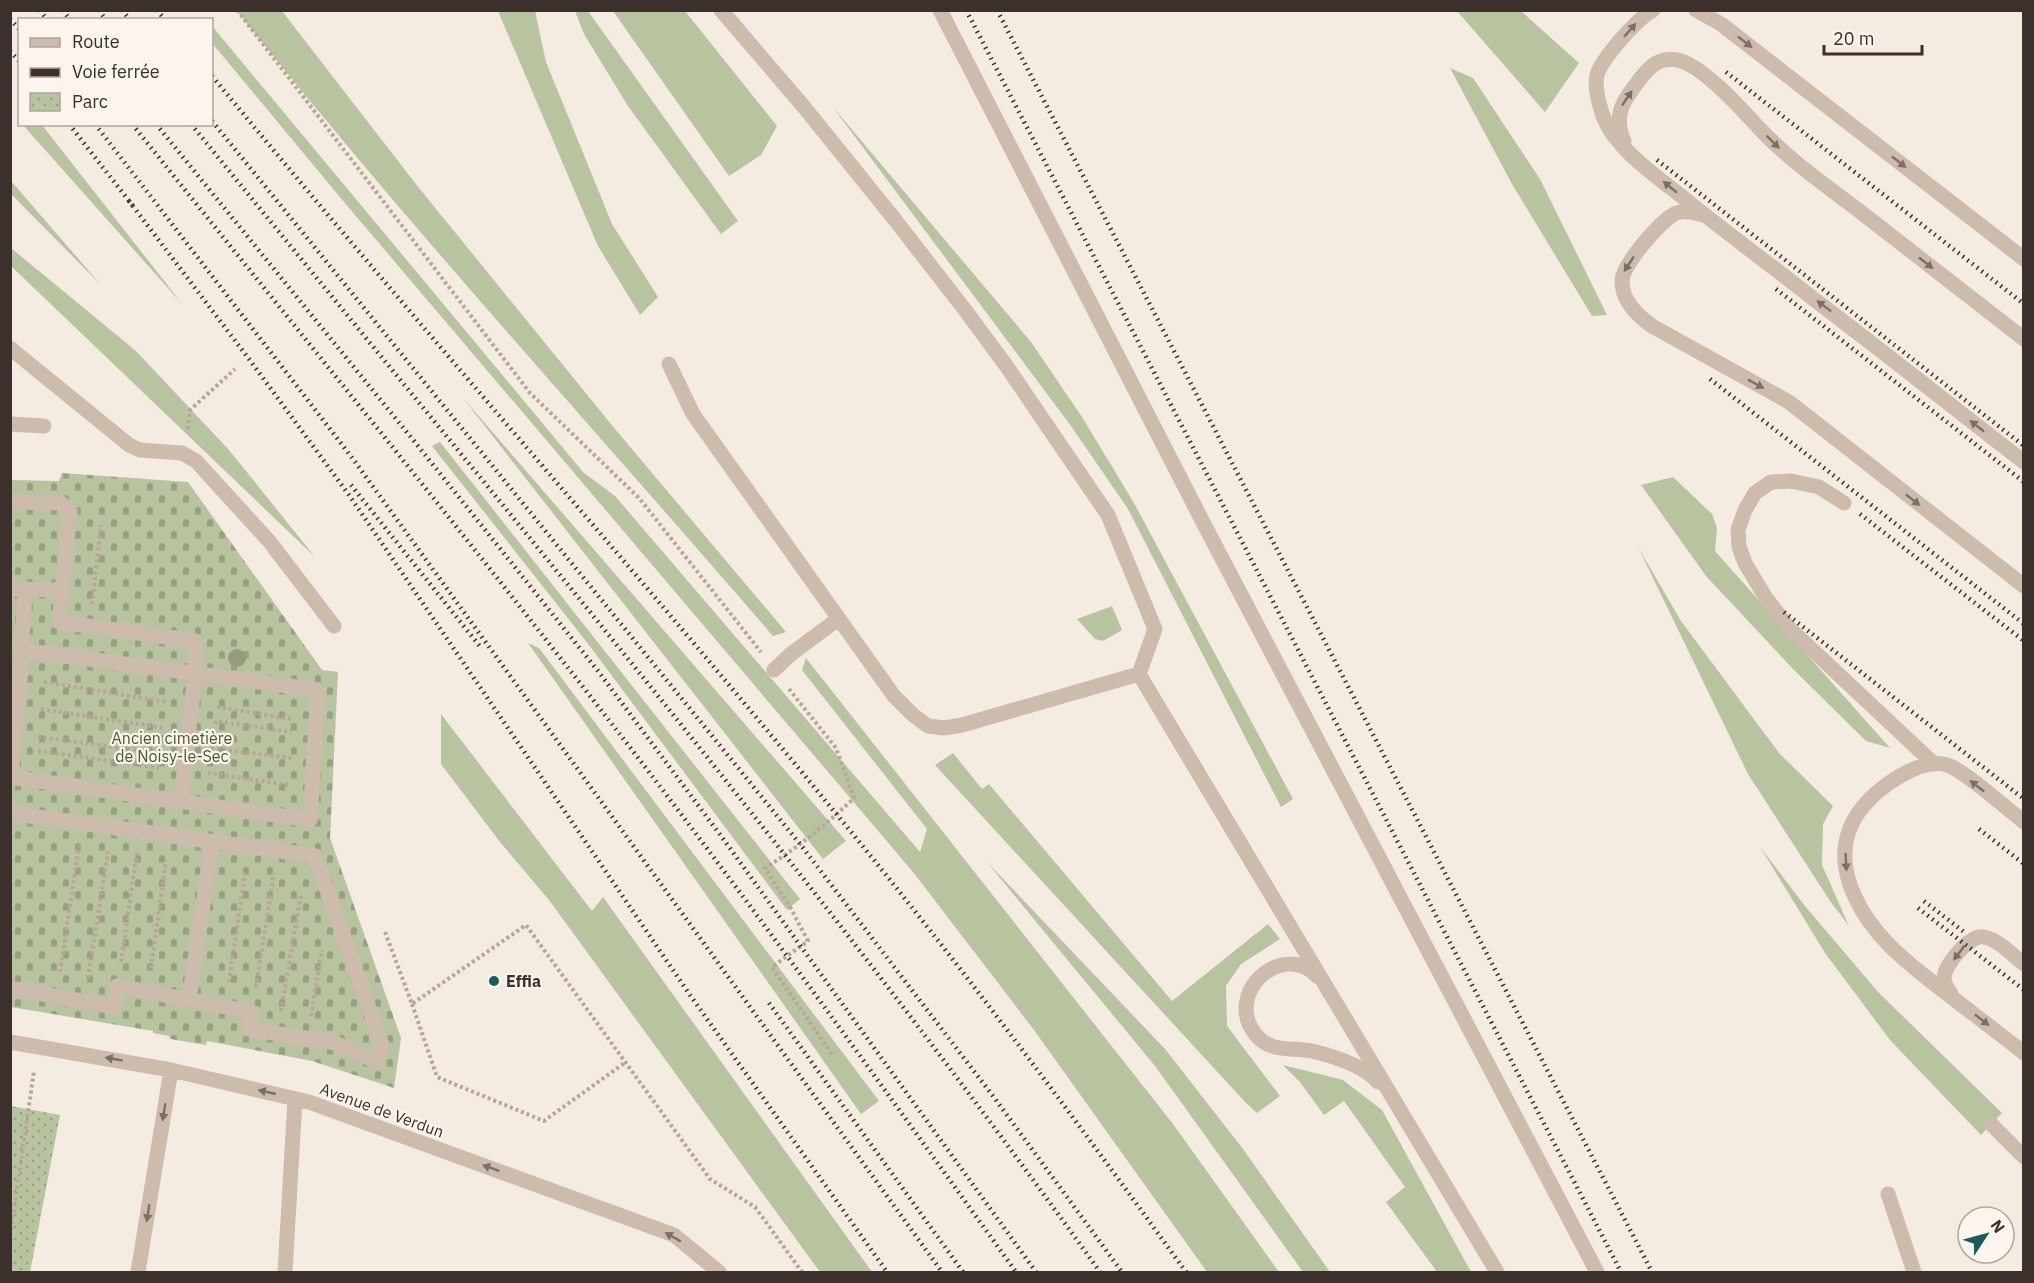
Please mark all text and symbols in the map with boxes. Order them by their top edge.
legend [18,18,213,126]
scale bar [1824,18,1922,56]
one-way arrow [1623,23,1636,38]
text: 20 m [1833,27,1875,50]
text: Route [72,30,120,53]
one-way arrow [1737,36,1753,49]
text: Voie ferrée [72,60,160,83]
text: Parc [72,90,108,113]
one-way arrow [1621,90,1633,106]
one-way arrow [1765,135,1779,149]
one-way arrow [1891,156,1907,168]
one-way arrow [1662,181,1677,193]
one-way arrow [1624,256,1635,272]
one-way arrow [1918,257,1933,269]
one-way arrow [1816,301,1831,313]
one-way arrow [1748,379,1765,389]
one-way arrow [1970,421,1985,433]
one-way arrow [1905,493,1921,506]
park label: Ancien cimetière de Noisy-le-Sec [112,728,233,766]
one-way arrow [1970,780,1985,792]
one-way arrow [1842,852,1851,871]
one-way arrow [1953,944,1965,960]
place label: Effia [506,971,541,991]
marker: Effia [487,974,501,988]
one-way arrow [1974,1014,1989,1026]
one-way arrow [104,1055,123,1064]
street label: Avenue de Verdun [317,1078,447,1142]
one-way arrow [258,1087,276,1097]
one-way arrow [160,1103,169,1122]
one-way arrow [482,1163,500,1173]
one-way arrow [143,1204,152,1223]
north arrow [1956,1205,2016,1265]
text: N [1987,1216,2010,1237]
one-way arrow [664,1232,681,1242]

